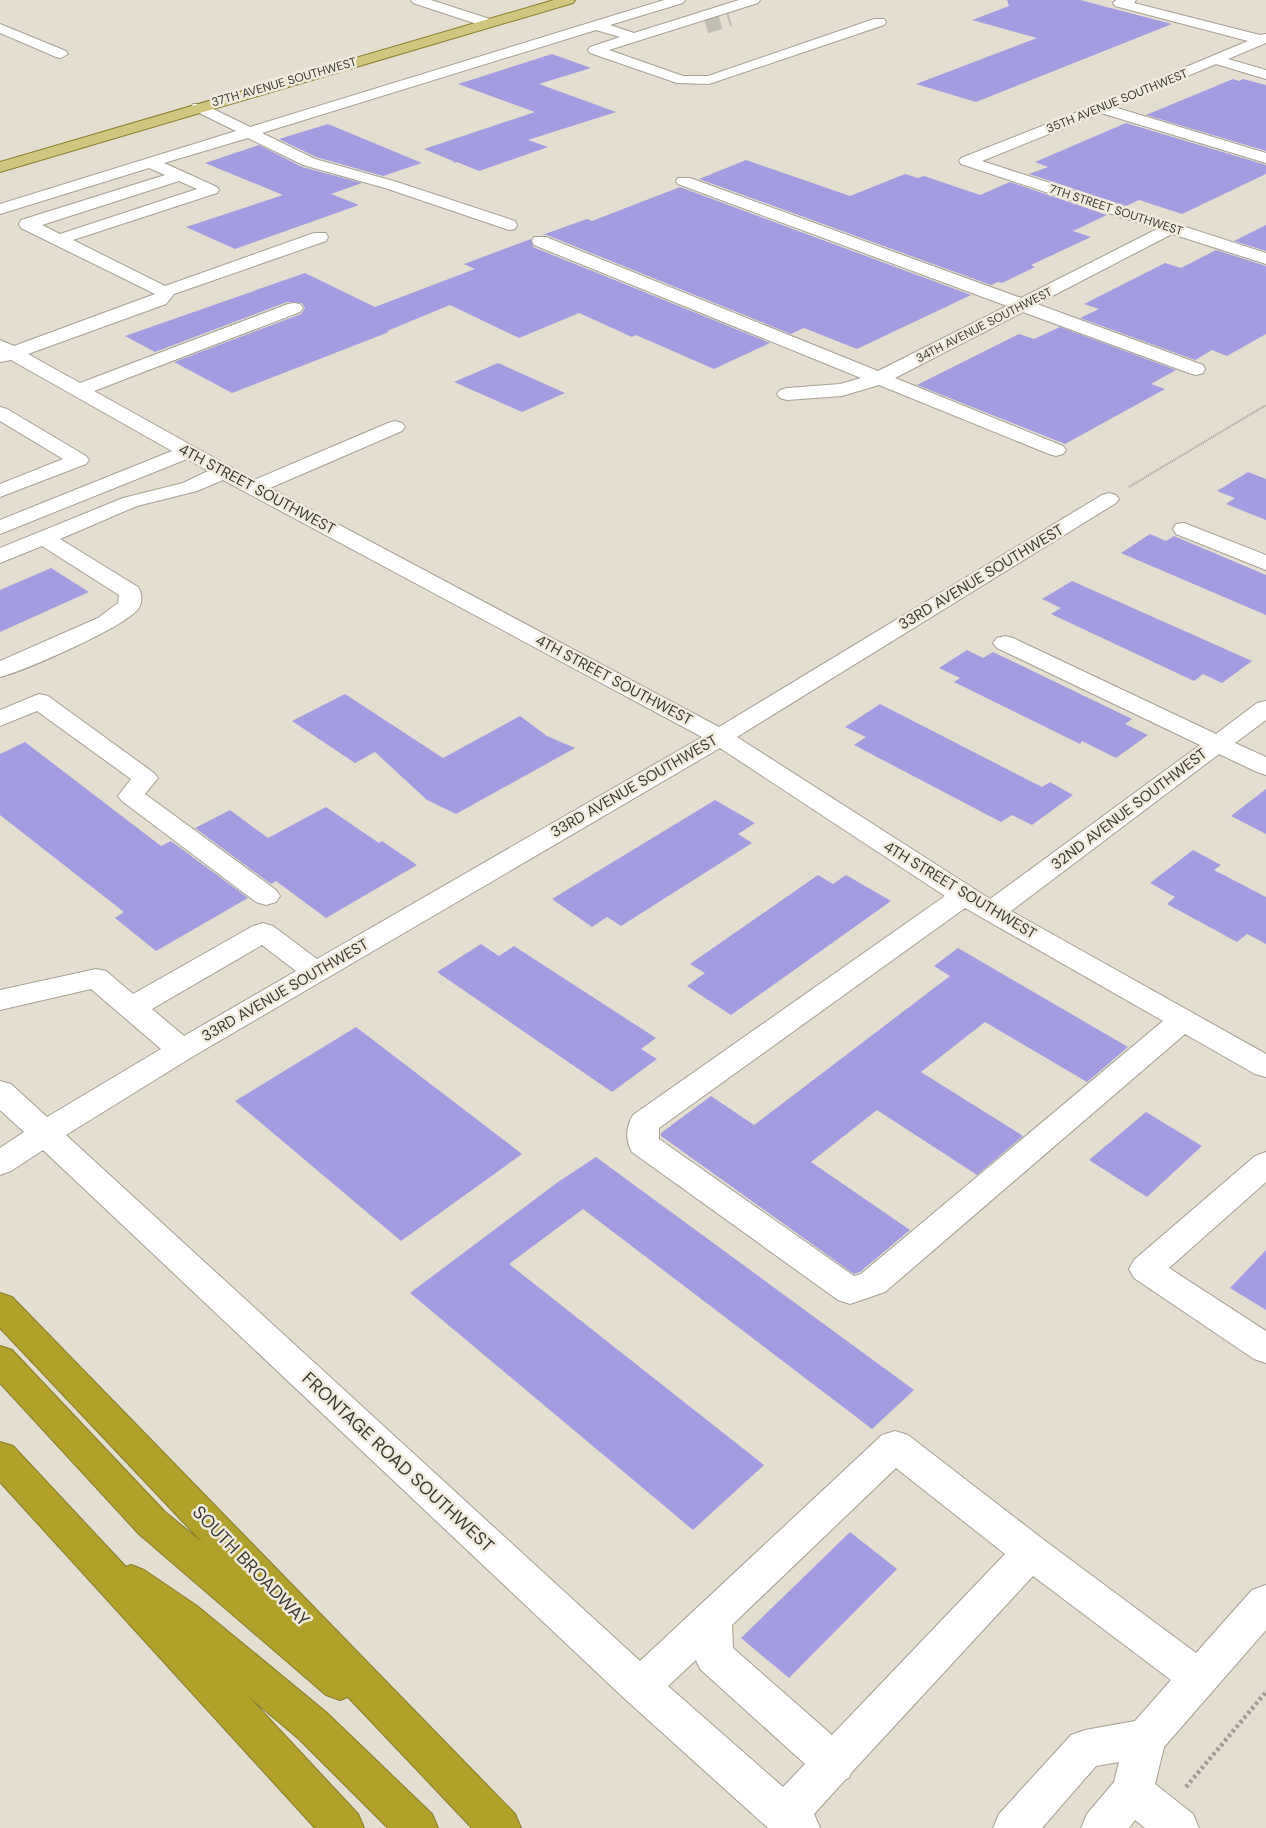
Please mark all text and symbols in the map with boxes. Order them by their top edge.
street label: 37TH AVENUE SOUTHWEST [210,54,359,110]
street label: 35TH AVENUE SOUTHWEST [1044,65,1190,137]
street label: 7TH STREET SOUTHWEST [1047,181,1185,239]
street label: 34TH AVENUE SOUTHWEST [913,284,1055,366]
street label: 4TH STREET SOUTHWEST [175,439,339,539]
street label: 33RD AVENUE SOUTHWEST [895,520,1067,634]
street label: 4TH STREET SOUTHWEST [532,630,696,730]
street label: 33RD AVENUE SOUTHWEST [547,730,721,842]
street label: 32ND AVENUE SOUTHWEST [1047,744,1211,874]
street label: 4TH STREET SOUTHWEST [880,836,1040,944]
street label: 33RD AVENUE SOUTHWEST [198,934,372,1046]
street label: FRONTAGE ROAD SOUTHWEST [297,1366,499,1558]
street label: SOUTH BROADWAY [187,1500,315,1632]

